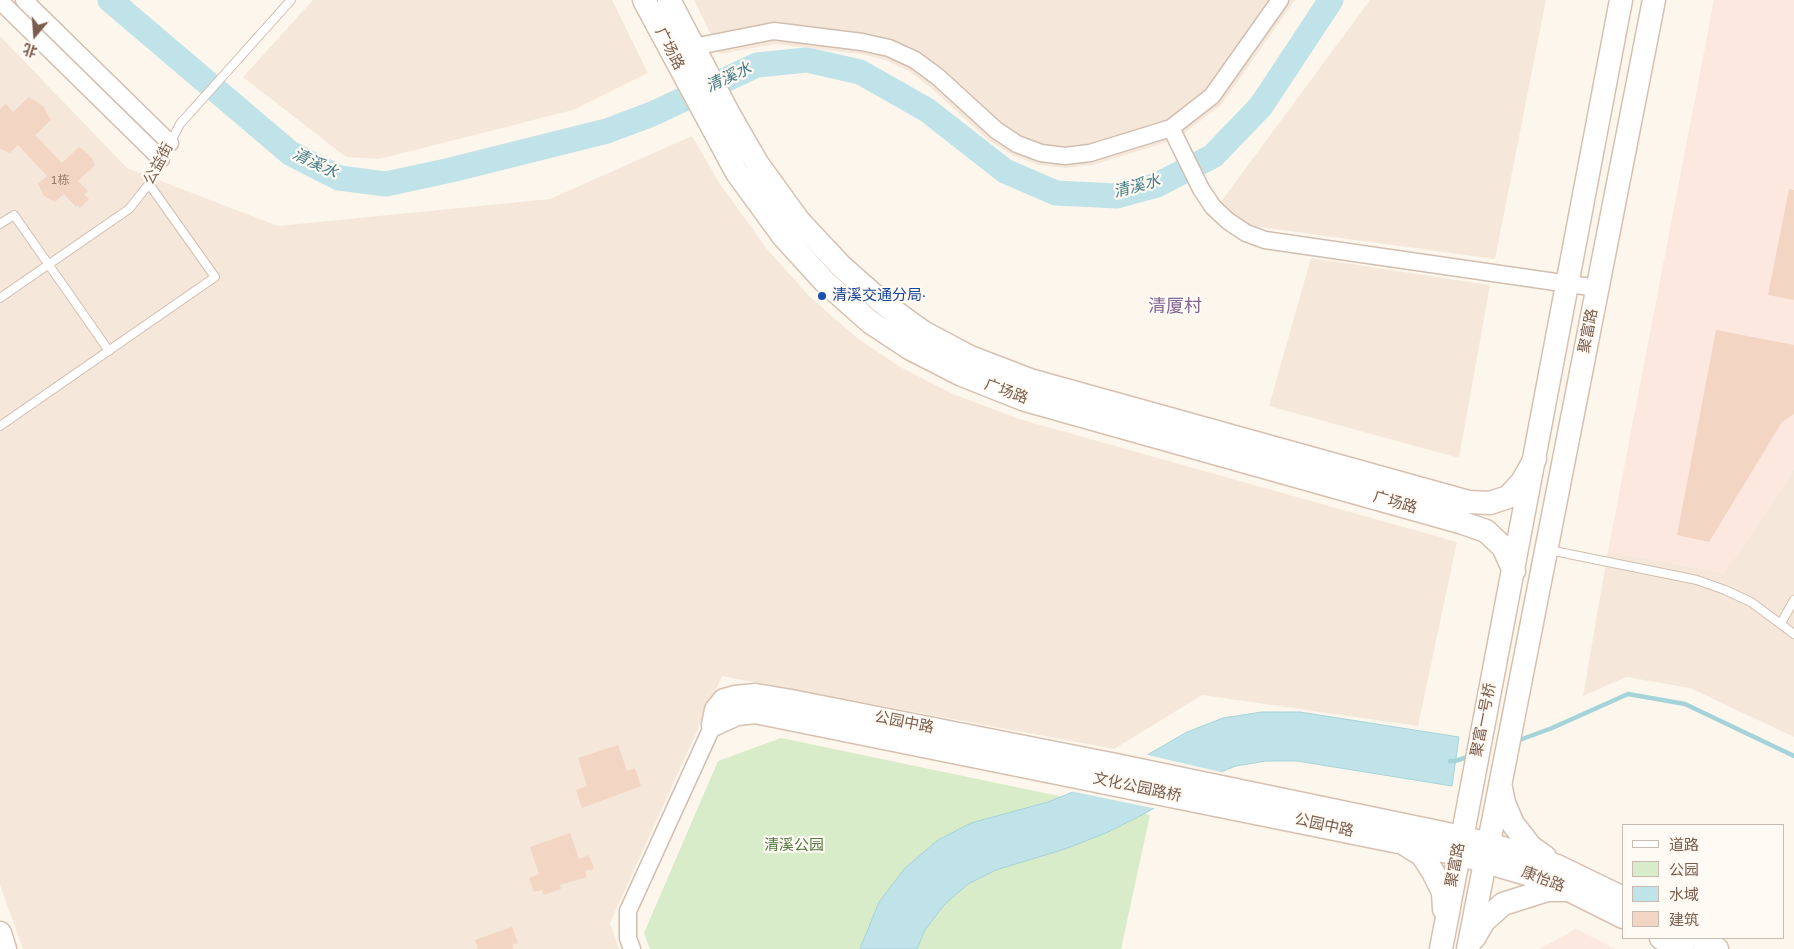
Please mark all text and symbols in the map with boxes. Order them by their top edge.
north arrow [10,10,60,60]
street label: 广场路 [651,25,687,73]
text: 北 [21,39,39,60]
water label: 清溪水 [703,59,755,97]
street label: 公益街 [140,140,178,188]
water label: 清溪水 [289,145,341,183]
water label: 清溪水 [1111,172,1163,202]
house number: 1栋 [50,174,70,188]
place label: 清溪交通分局· [832,287,926,305]
marker: 清溪交通分局· [816,290,828,302]
district label: 清厦村 [1148,296,1202,318]
street label: 聚富路 [1576,307,1602,355]
street label: 广场路 [982,376,1030,408]
street label: 广场路 [1371,488,1419,518]
street label: 聚富一号桥 [1468,681,1500,759]
street label: 公园中路 [873,708,935,738]
street label: 文化公园路桥 [1091,770,1183,806]
street label: 公园中路 [1293,811,1355,841]
legend [1622,824,1784,939]
text: 道路 [1669,836,1699,854]
park label: 清溪公园 [764,837,824,855]
street label: 聚富路 [1443,841,1469,889]
text: 公园 [1669,861,1699,879]
street label: 康怡路 [1519,864,1567,896]
text: 水域 [1669,886,1699,904]
text: 建筑 [1669,911,1699,929]

